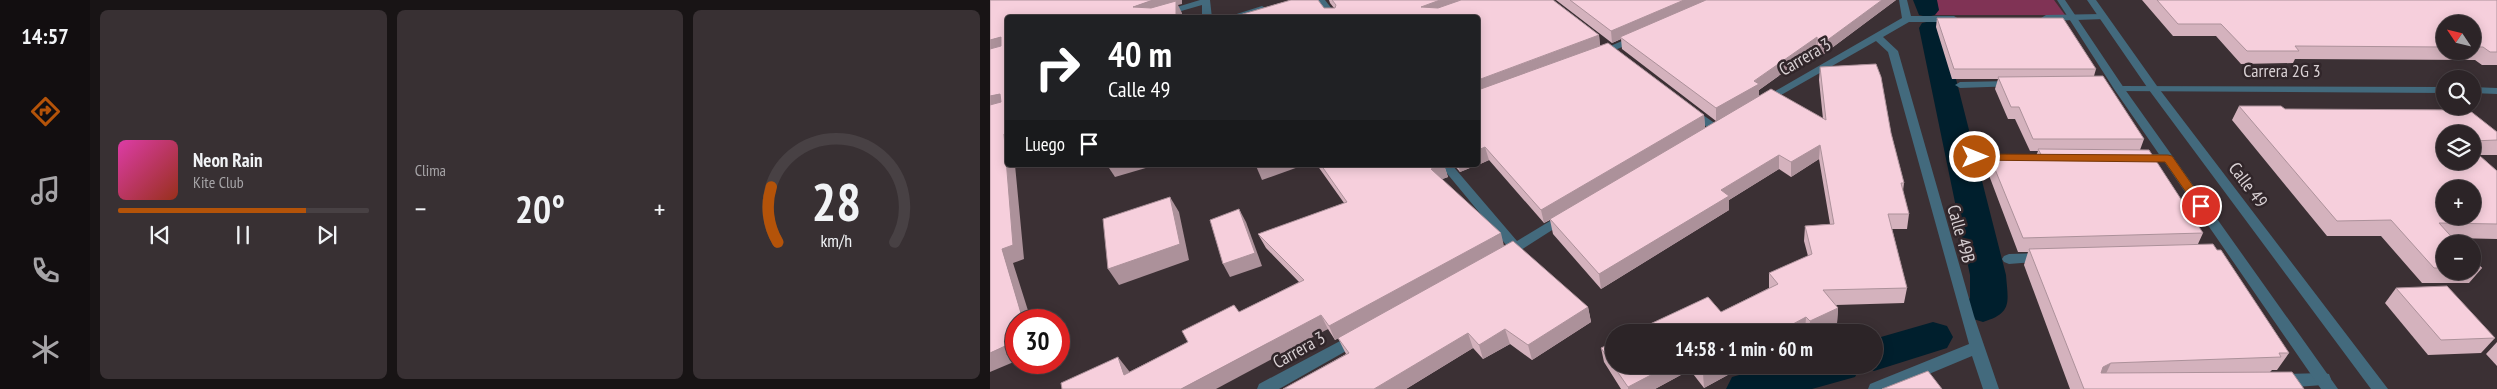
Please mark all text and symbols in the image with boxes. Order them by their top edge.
north arrow [2436,15,2481,60]
map controls [2436,15,2481,280]
text: 14:57 [21,22,69,50]
text: 40 m [1108,31,1172,77]
street label: Carrera 3 [1775,32,1835,81]
icon: right [1025,35,1090,100]
street label: Carrera 2G 3 [2243,59,2321,82]
button: search [2436,70,2481,115]
text: Calle 49 [1108,75,1170,103]
icon: directions [28,94,63,129]
button: layers [2436,125,2481,170]
icon: arrive [1075,130,1103,158]
position arrow [1948,130,2000,182]
text: Luego [1025,132,1065,156]
text: Neon Rain [193,148,262,172]
street label: Calle 49 [2224,157,2273,212]
text: Clima [415,160,446,180]
text: 28 [812,168,862,235]
text: Kite Club [193,172,244,192]
icon: music [28,173,63,208]
button: + [2436,180,2481,225]
text: 20° [515,184,565,233]
pin [2180,185,2222,227]
text: − [415,190,426,227]
text: + [654,190,665,227]
icon: arrive [2187,192,2215,220]
street label: Calle 49B [1942,202,1981,266]
icon: previous [146,221,174,249]
icon: pause [229,221,257,249]
icon: next [313,221,341,249]
text: km/h [821,229,853,252]
button: − [2436,235,2481,280]
icon: phone [28,253,63,288]
speed limit sign: 30 [1005,309,1070,374]
street label: Carrera 3 [1268,326,1329,373]
icon: climate [28,332,63,367]
text: 14:58 · 1 min · 60 m [1675,337,1813,361]

